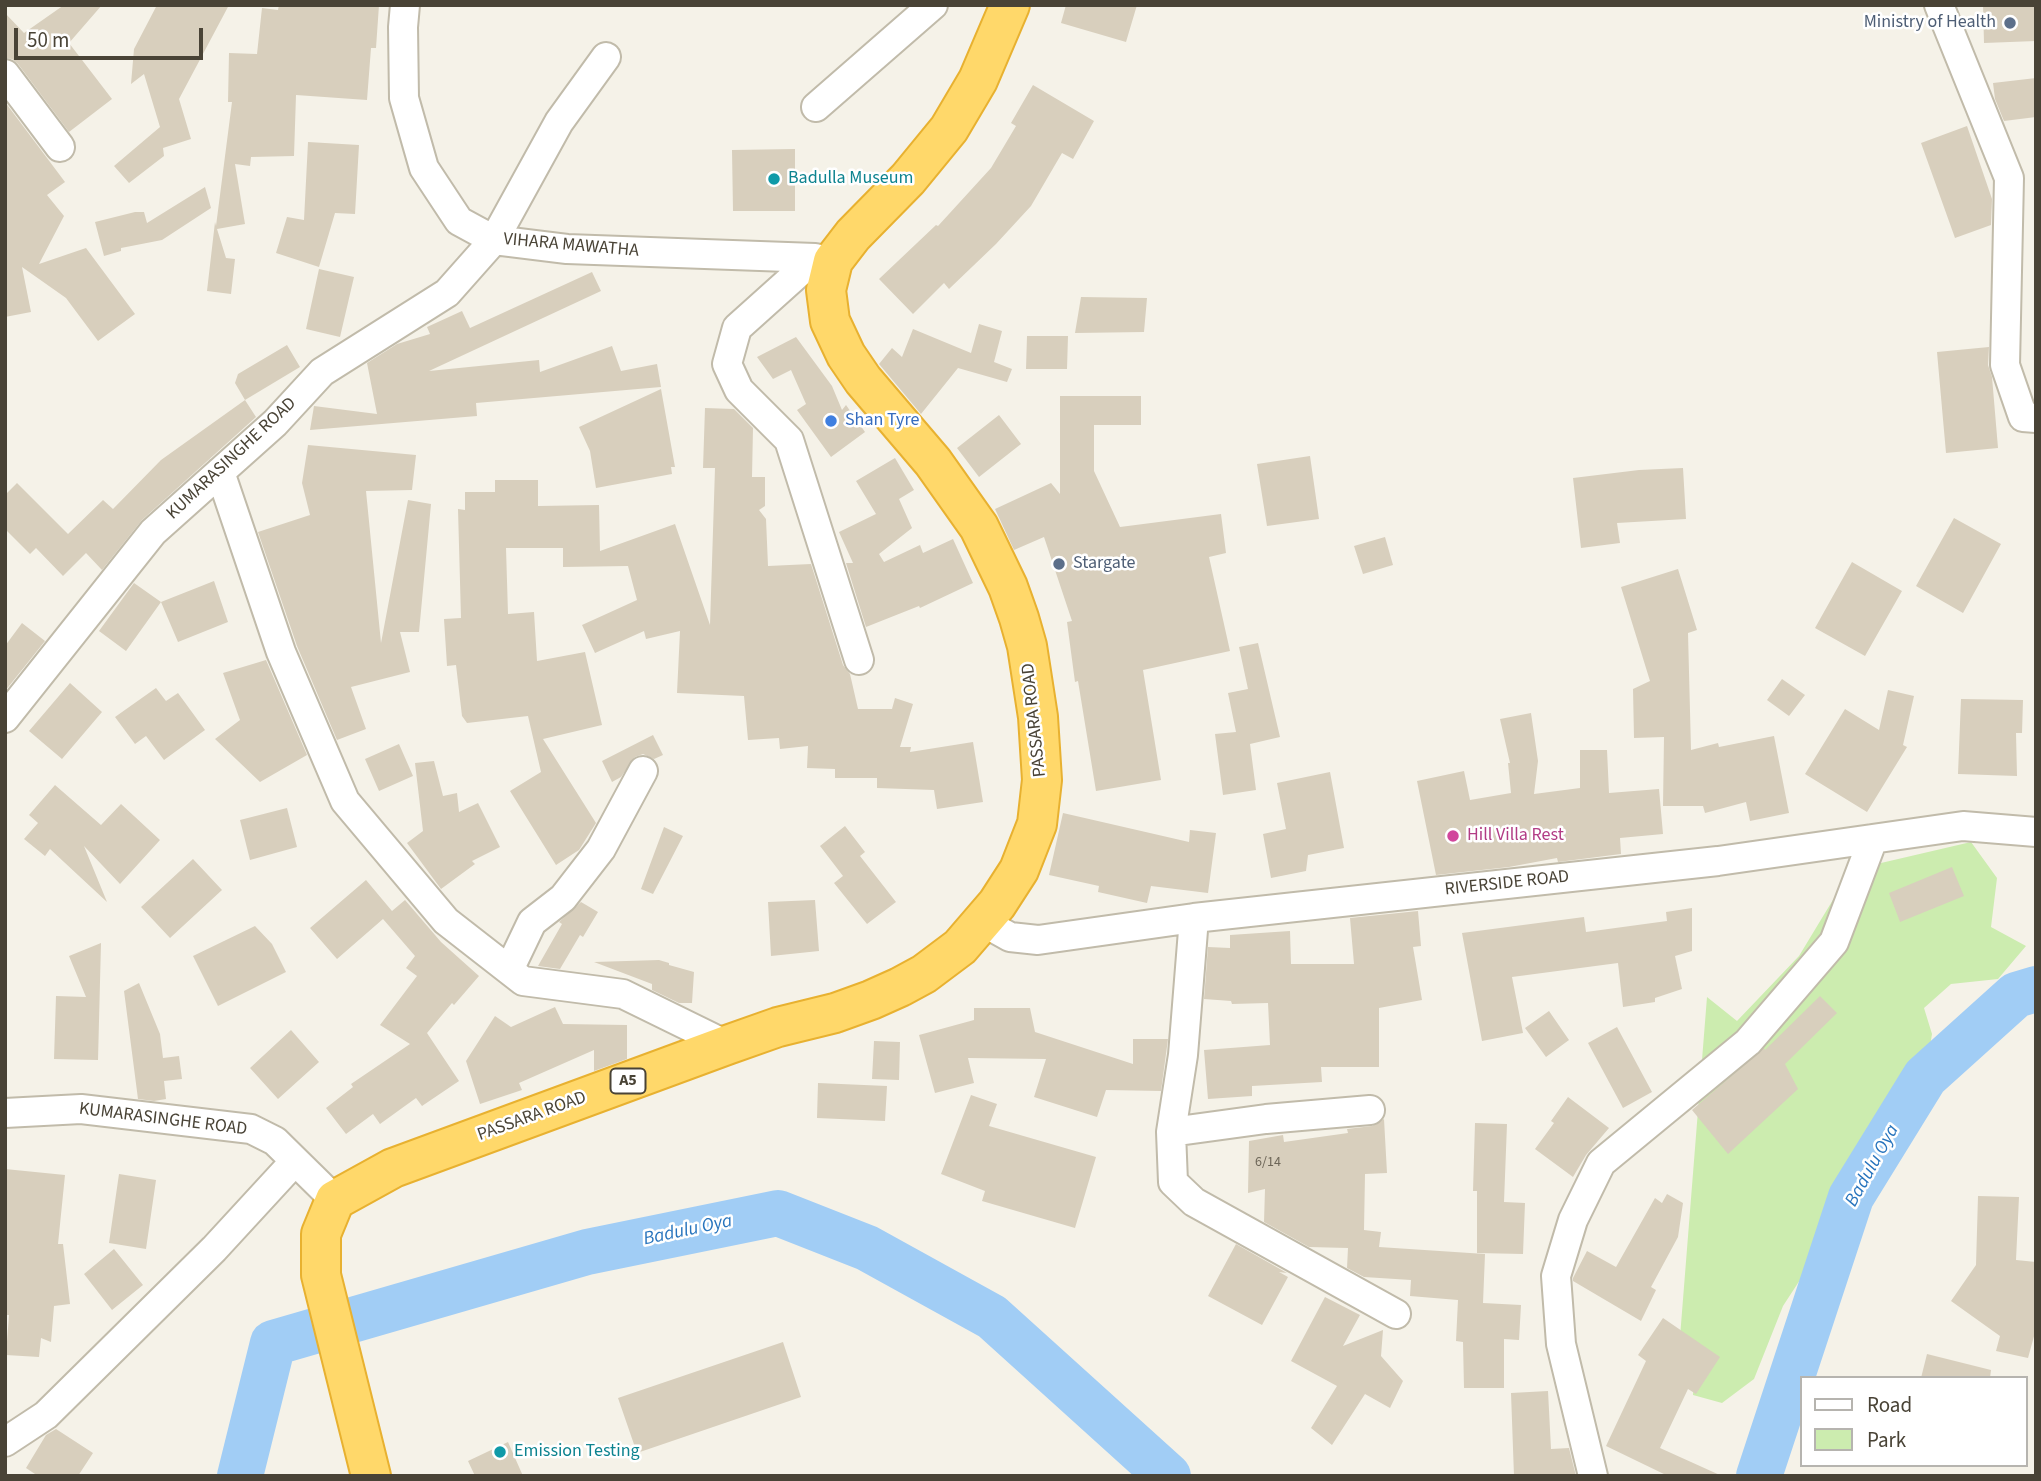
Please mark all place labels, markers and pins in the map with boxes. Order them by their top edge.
place label: Ministry of Health [1864,12,1996,34]
marker: Ministry of Health [2002,15,2018,31]
place label: Badulla Museum [788,168,913,190]
marker: Badulla Museum [766,171,782,187]
place label: Shan Tyre [845,410,919,432]
marker: Shan Tyre [823,413,839,429]
place label: Stargate [1073,553,1135,575]
marker: Stargate [1051,556,1067,572]
place label: Hill Villa Rest [1467,825,1564,847]
marker: Hill Villa Rest [1445,828,1461,844]
place label: Emission Testing [514,1441,640,1463]
marker: Emission Testing [492,1444,508,1460]

